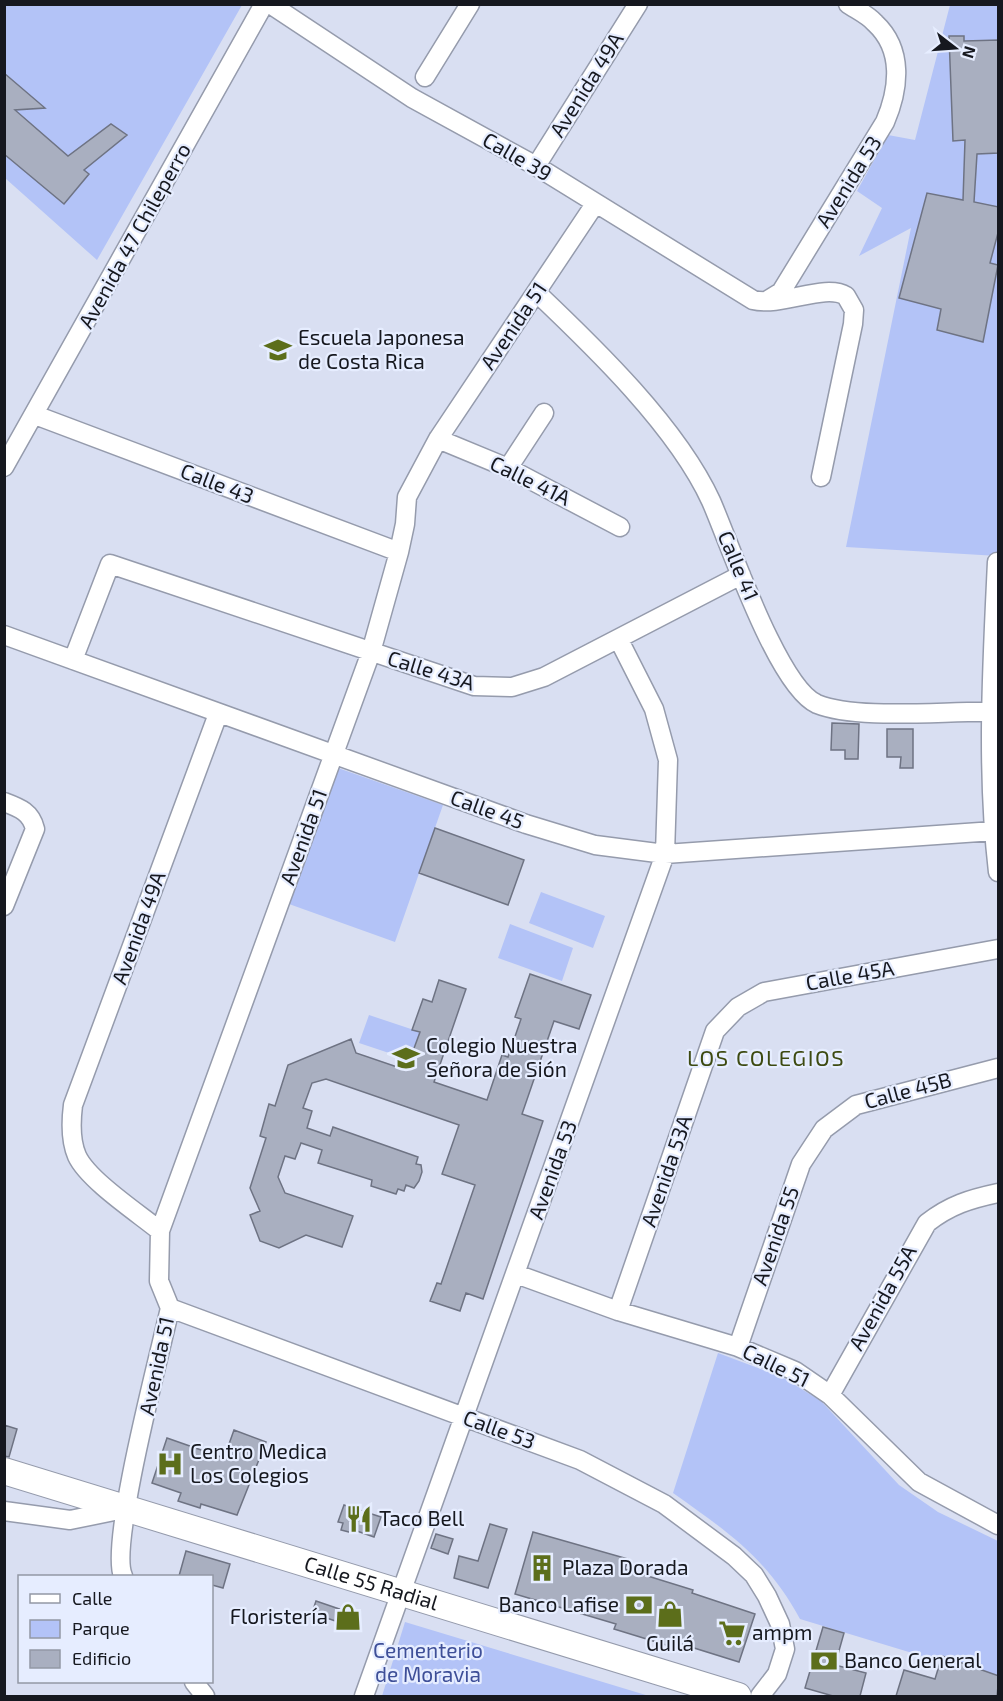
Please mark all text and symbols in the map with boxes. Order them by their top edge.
north arrow [925,18,985,78]
street label: Avenida 49A [544,27,628,141]
text: N [959,44,981,61]
street label: Calle 39 [479,126,557,185]
street label: Avenida 53 [810,131,886,232]
street label: Avenida 47 Chileperro [72,138,195,332]
street label: Avenida 51 [474,277,551,374]
place label: Escuela Japonesa de Costa Rica [298,324,464,373]
school or university icon: Escuela Japonesa de Costa Rica [263,335,293,365]
street label: Calle 41A [486,450,575,510]
street label: Calle 43 [177,457,258,508]
street label: Calle 41 [714,527,765,604]
street label: Calle 43A [385,645,478,695]
street label: Calle 45 [447,784,528,833]
street label: Avenida 51 [274,785,331,888]
street label: Avenida 49A [106,867,170,987]
street label: Calle 45A [804,954,896,995]
place label: Colegio Nuestra Señora de Sión [426,1032,578,1081]
school or university icon: Colegio Nuestra Señora de Sión [391,1043,421,1073]
district label: LOS COLEGIOS [687,1044,845,1070]
street label: Calle 45B [861,1066,954,1113]
street label: Avenida 53A [635,1111,696,1230]
street label: Avenida 53 [522,1117,581,1222]
street label: Avenida 55 [746,1183,803,1288]
street label: Avenida 55A [843,1240,921,1354]
street label: Avenida 51 [133,1314,178,1417]
street label: Calle 51 [739,1338,814,1392]
street label: Calle 53 [460,1404,539,1453]
place label: Centro Medica Los Colegios [190,1438,327,1487]
hospital icon: Centro Medica Los Colegios [155,1449,185,1479]
restaurant icon: Taco Bell [344,1504,374,1534]
place label: Taco Bell [379,1505,465,1530]
street label: Calle 55 Radial [302,1550,442,1615]
building icon: Plaza Dorada [527,1553,557,1583]
place label: Plaza Dorada [562,1554,688,1579]
legend [18,1575,213,1683]
text: Calle [72,1587,113,1609]
bank icon: Banco Lafise [624,1590,654,1620]
place label: Banco Lafise [499,1591,619,1616]
shop icon: Guilá [655,1599,685,1629]
shop icon: Floristería [333,1602,363,1632]
place label: Floristería [230,1603,328,1628]
text: Parque [72,1617,130,1639]
supermarket icon: ampm [717,1618,747,1648]
place label: ampm [752,1619,813,1644]
place label: Guilá [646,1630,694,1655]
park label: Cementerio de Moravia [373,1637,483,1686]
bank icon: Banco General [809,1646,839,1676]
text: Edificio [72,1647,131,1669]
place label: Banco General [844,1647,982,1672]

